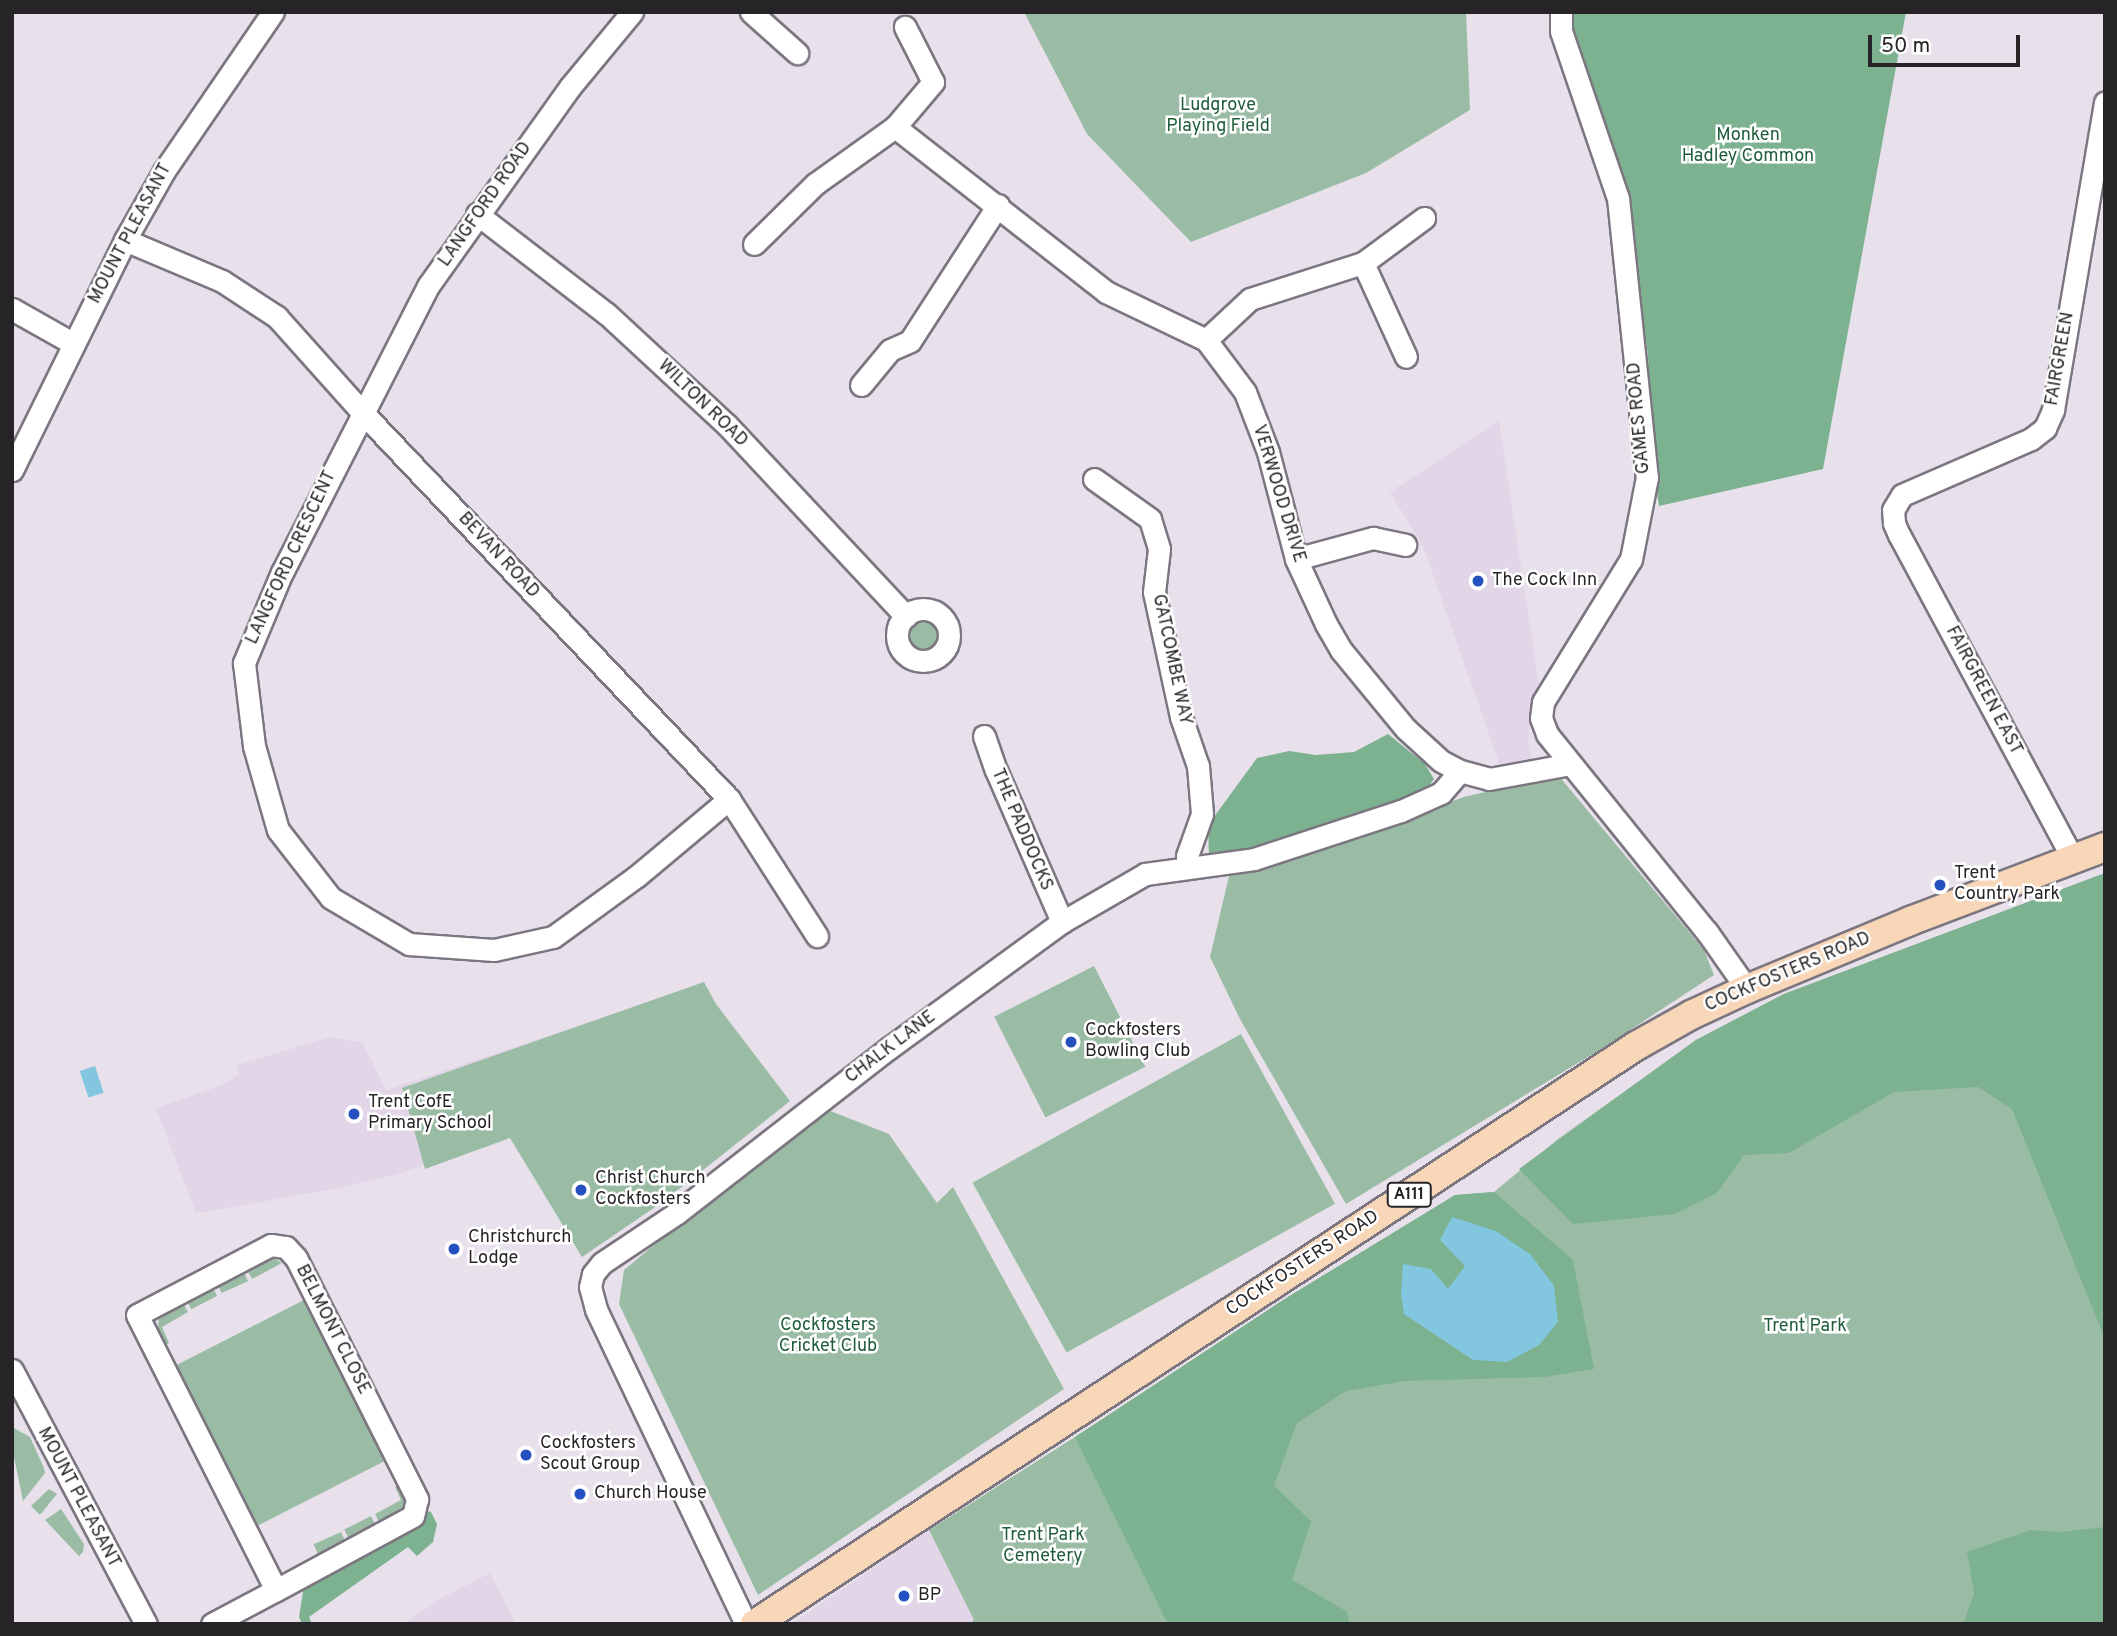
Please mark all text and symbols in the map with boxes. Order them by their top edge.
scale bar [1872,21,2024,65]
text: 50 m [1881,33,1930,60]
park label: Ludgrove Playing Field [1166,96,1270,138]
park label: Monken Hadley Common [1682,126,1814,168]
street label: LANGFORD ROAD [435,138,537,272]
street label: MOUNT PLEASANT [85,160,177,308]
street label: FAIRGREEN [2042,310,2080,408]
street label: WILTON ROAD [653,356,751,452]
street label: GAMES ROAD [1624,361,1656,475]
street label: VERWOOD DRIVE [1247,422,1309,566]
street label: LANGFORD CRESCENT [242,468,342,648]
street label: BEVAN ROAD [453,509,543,603]
place label: The Cock Inn [1492,570,1597,592]
marker: The Cock Inn [1470,573,1486,589]
street label: GATCOMBE WAY [1147,592,1195,728]
street label: FAIRGREEN EAST [1940,623,2026,759]
street label: THE PADDOCKS [986,766,1056,894]
place label: Trent Country Park [1954,864,2060,906]
marker: Trent Country Park [1932,877,1948,893]
street label: COCKFOSTERS ROAD [1702,928,1874,1018]
street label: CHALK LANE [842,1007,940,1089]
place label: Cockfosters Bowling Club [1085,1021,1190,1064]
marker: Cockfosters Bowling Club [1063,1034,1079,1050]
place label: Trent CofE Primary School [368,1093,492,1136]
marker: Trent CofE Primary School [346,1106,362,1122]
place label: Christ Church Cockfosters [595,1169,706,1212]
marker: Christ Church Cockfosters [573,1182,589,1198]
road number: A111 [1386,1182,1432,1208]
street label: COCKFOSTERS ROAD [1223,1207,1383,1321]
place label: Christchurch Lodge [468,1228,571,1270]
marker: Christchurch Lodge [446,1241,462,1257]
street label: BELMONT CLOSE [290,1261,374,1399]
park label: Cockfosters Cricket Club [779,1316,877,1358]
park label: Trent Park [1763,1316,1847,1338]
street label: MOUNT PLEASANT [32,1424,124,1572]
place label: Cockfosters Scout Group [540,1434,640,1476]
marker: Cockfosters Scout Group [518,1447,534,1463]
place label: Church House [594,1483,707,1505]
marker: Church House [572,1486,588,1502]
park label: Trent Park Cemetery [1001,1526,1085,1568]
place label: BP [918,1585,941,1607]
marker: BP [896,1588,912,1604]

